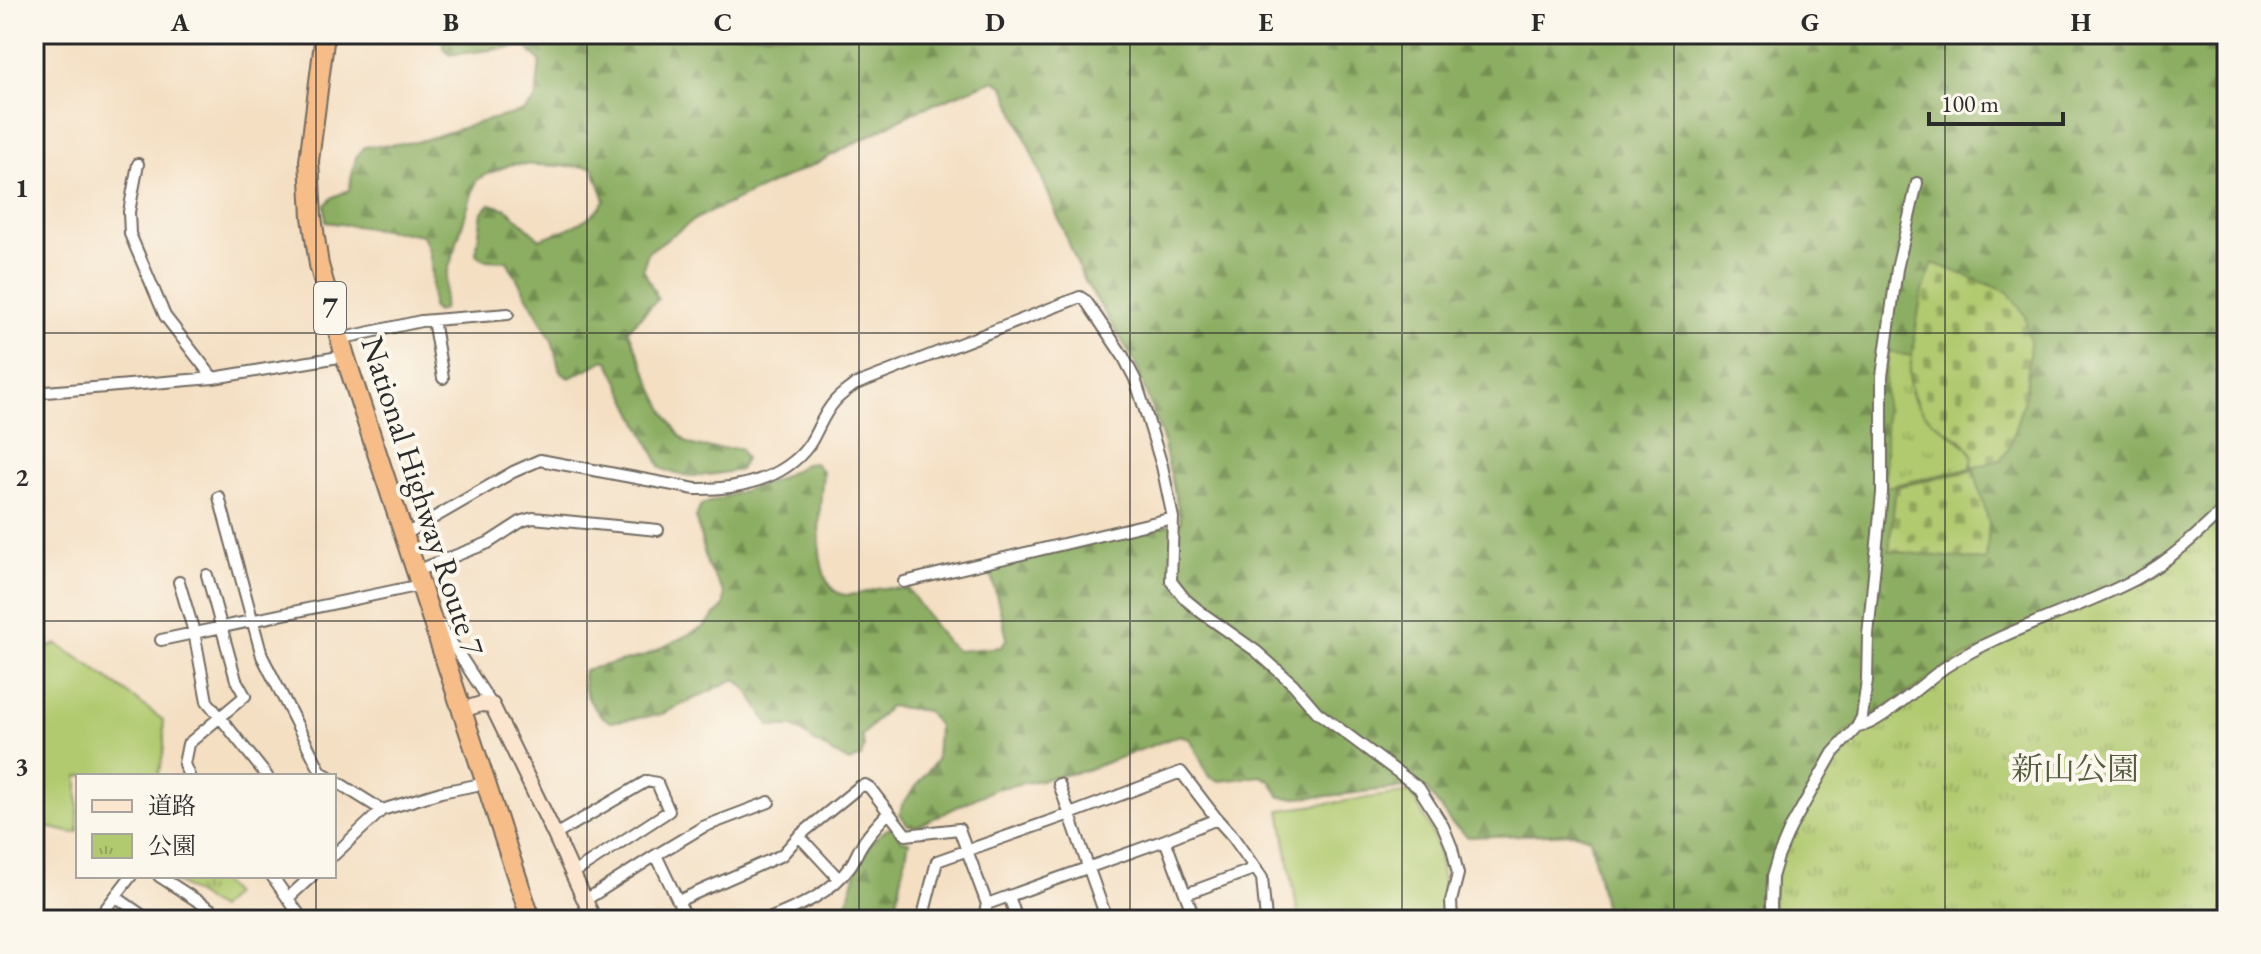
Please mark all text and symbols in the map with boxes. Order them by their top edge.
text: A [170,5,190,39]
text: B [443,5,459,39]
text: C [714,5,732,39]
text: D [985,5,1005,39]
text: E [1259,5,1274,39]
text: F [1531,5,1545,39]
text: G [1801,5,1820,39]
text: H [2071,5,2092,39]
scale bar [1929,76,2063,126]
text: 100 m [1941,88,1999,119]
text: 1 [15,171,29,205]
road number: 7 [314,282,346,334]
street label: National Highway Route 7 [352,331,495,661]
text: 2 [15,460,29,494]
park label: 新山公園 [2011,748,2139,790]
text: 3 [15,749,29,783]
legend [76,774,336,878]
text: 道路 [148,790,196,821]
text: 公園 [148,830,196,861]

